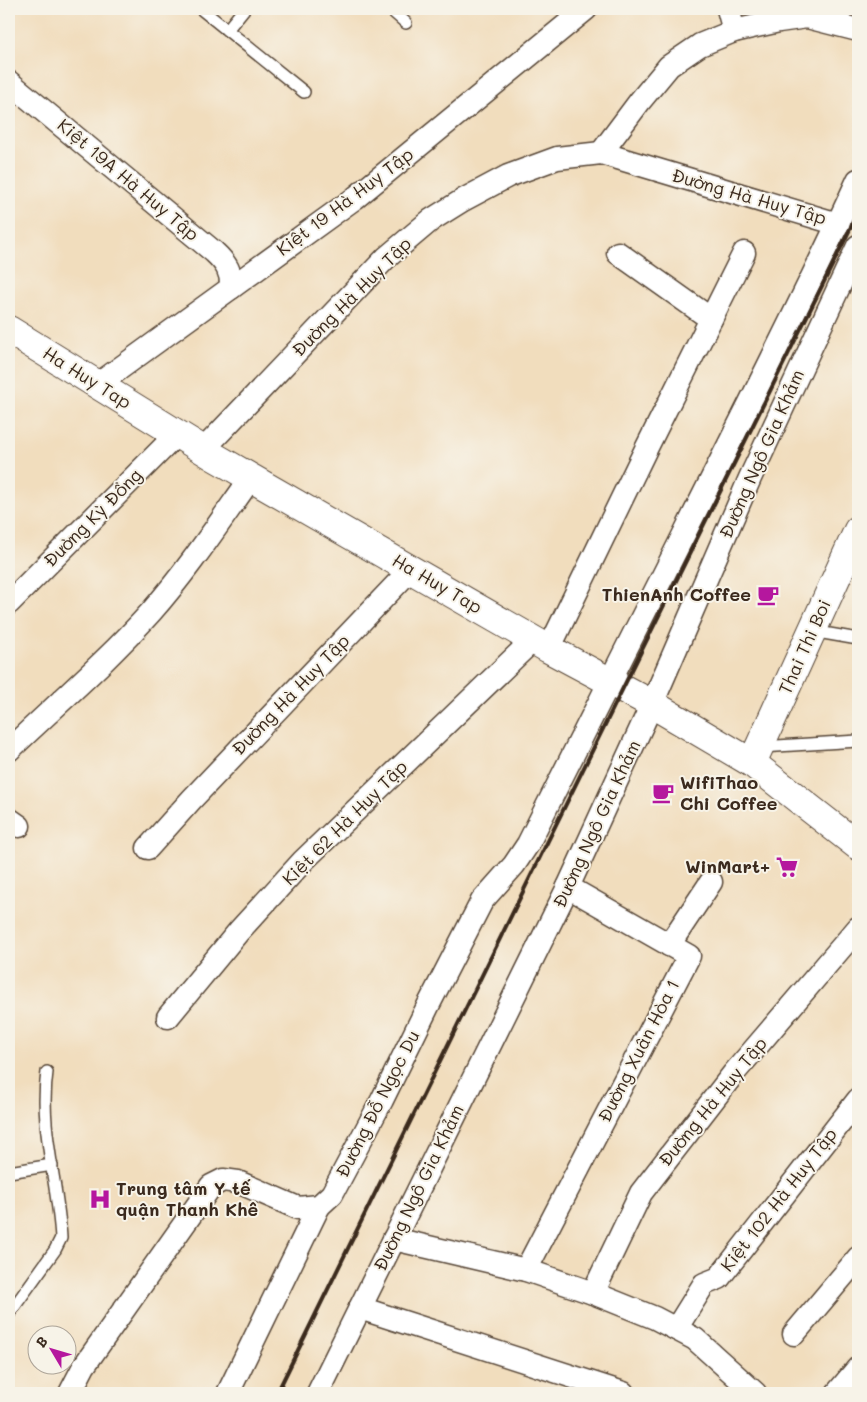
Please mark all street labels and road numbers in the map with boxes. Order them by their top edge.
street label: Kiệt 19A Hà Huy Tập [53,113,205,246]
street label: Kiệt 19 Hà Huy Tập [271,142,418,261]
street label: Đường Hà Huy Tập [669,162,829,230]
street label: Đường Hà Huy Tập [286,231,416,361]
street label: Ha Huy Tap [39,340,136,414]
street label: Đường Ngô Gia Khảm [713,365,809,542]
street label: Đường Kỳ Đồng [38,463,147,572]
street label: Ha Huy Tap [388,548,487,619]
street label: Thai Thi Boi [772,595,836,698]
street label: Đường Hà Huy Tập [226,629,354,760]
street label: Đường Ngô Gia Khảm [547,736,645,911]
street label: Kiệt 62 Hà Huy Tập [276,754,412,890]
street label: Đường Xuân Hòa 1 [592,975,684,1126]
street label: Đường Đỗ Ngọc Du [330,1026,425,1181]
street label: Đường Hà Huy Tập [653,1032,772,1171]
street label: Đường Ngô Gia Khảm [367,1100,469,1275]
street label: Kiệt 102 Hà Huy Tập [715,1123,842,1276]

